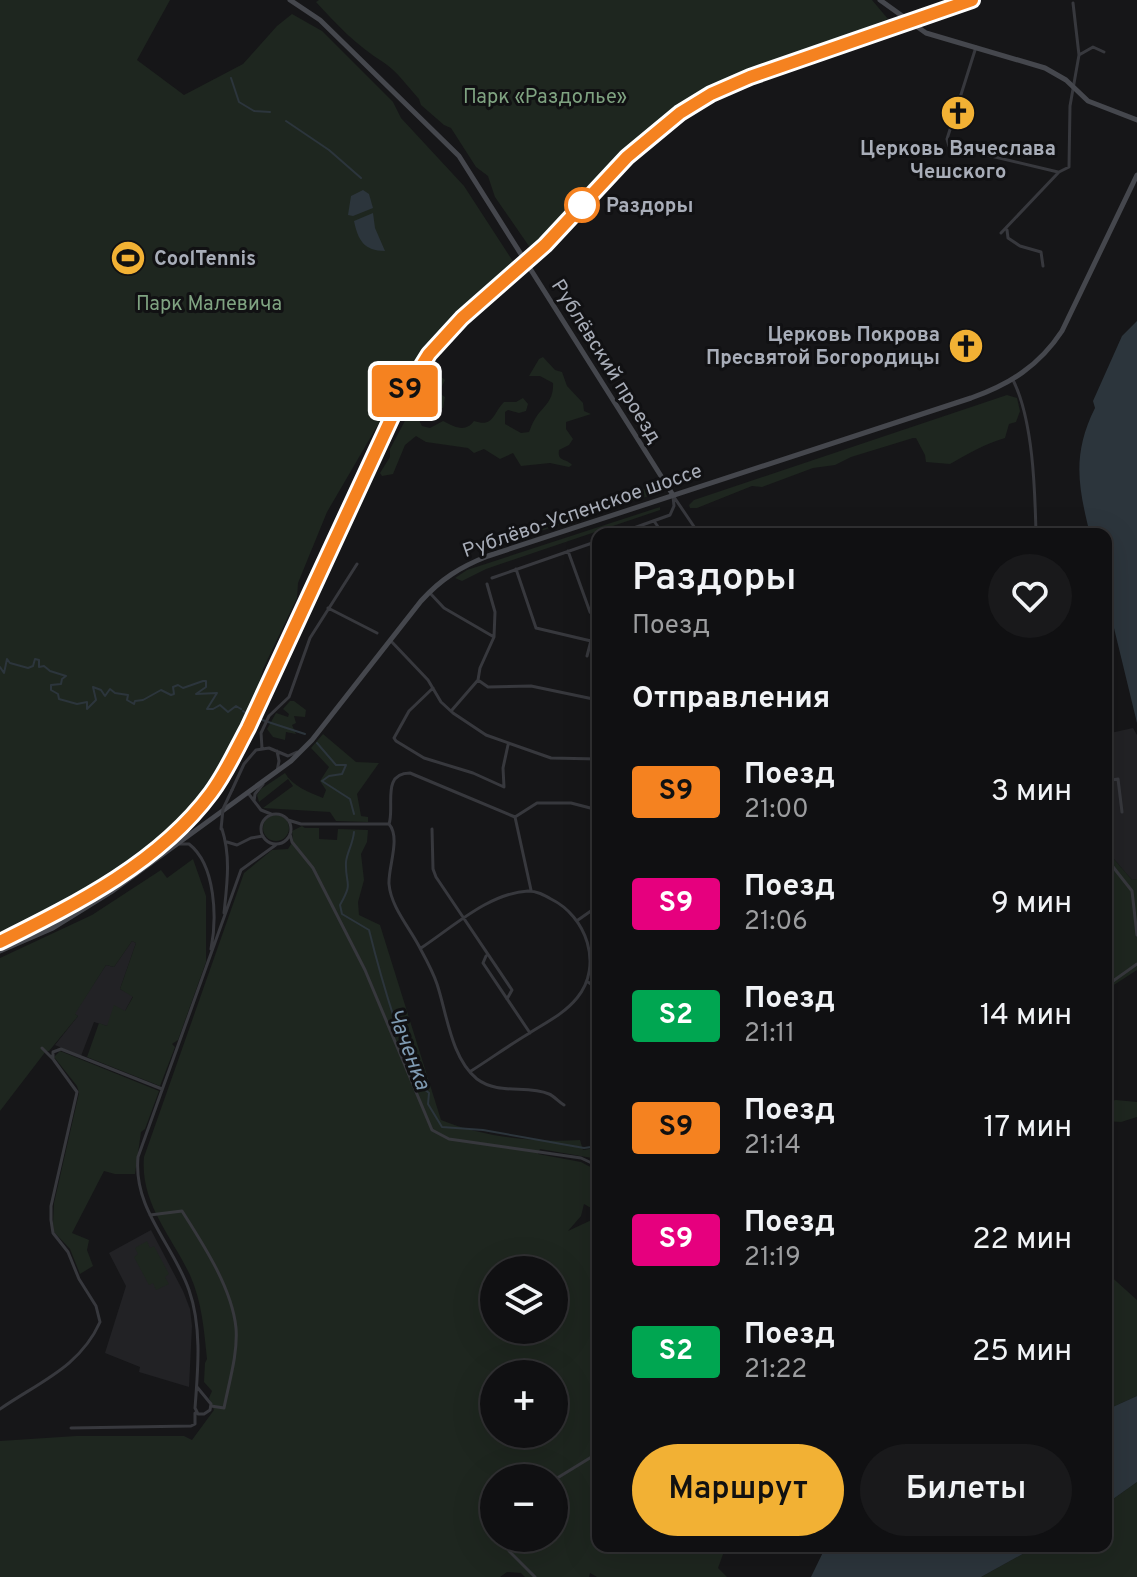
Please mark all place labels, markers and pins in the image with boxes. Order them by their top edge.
church icon: Церковь Вячеслава Чешского [939,94,977,132]
place label: Церковь Вячеслава Чешского [860,137,1056,186]
marker: Раздоры [565,188,599,222]
place label: Раздоры [606,194,693,220]
sports icon: CoolTennis [109,239,147,277]
place label: CoolTennis [154,247,256,273]
place label: Церковь Покрова Пресвятой Богородицы [706,323,940,372]
church icon: Церковь Покрова Пресвятой Богородицы [947,327,985,365]

